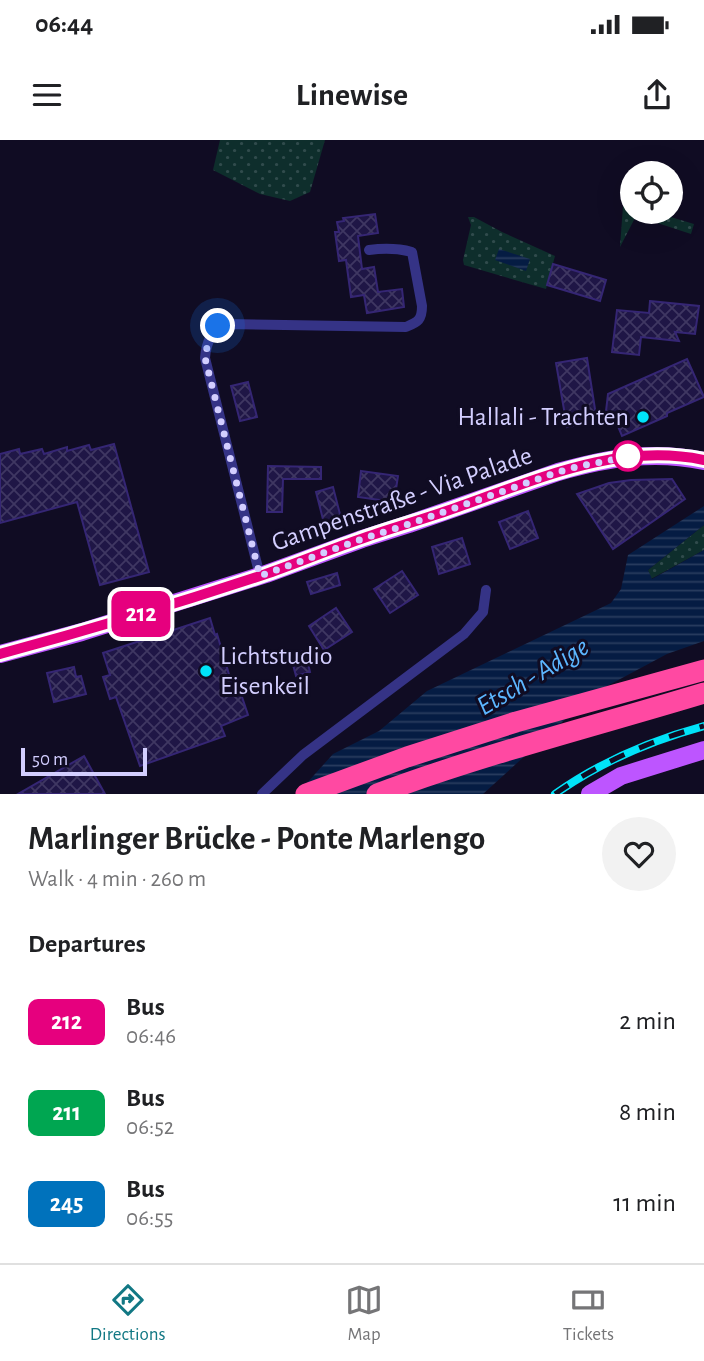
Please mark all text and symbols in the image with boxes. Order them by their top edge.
text: 06:44 [35,11,93,37]
icon: menu [28,76,66,114]
icon: share [638,76,676,114]
text: Linewise [296,79,408,111]
map controls [620,161,683,224]
button: locate [620,161,683,224]
your location [200,308,235,343]
place label: Hallali - Trachten [458,404,629,430]
marker: Hallali - Trachten [635,409,651,425]
unlabelled marker [613,441,643,471]
street label: Gampenstraße - Via Palade [268,442,536,556]
line badge: 212 [101,591,181,637]
text: 212 [125,602,157,626]
water label: Etsch - Adige [472,633,594,721]
place label: Lichtstudio Eisenkeil [220,643,333,699]
marker: Lichtstudio Eisenkeil [198,663,214,679]
scale bar [21,745,147,777]
text: 50 m [32,750,68,769]
button: heart [602,817,676,891]
text: Marlinger Brücke - Ponte Marlengo [28,823,485,856]
text: Walk · 4 min · 260 m [28,868,206,891]
text: Departures [28,931,146,957]
text: Bus [126,994,165,1020]
text: 2 min [619,1008,676,1034]
text: 212 [51,1010,82,1034]
text: 06:46 [126,1025,176,1048]
text: Bus [126,1085,165,1111]
text: 8 min [619,1099,676,1125]
text: 211 [52,1101,81,1125]
text: 06:52 [126,1116,174,1139]
text: Bus [126,1176,165,1202]
text: 11 min [613,1190,676,1216]
text: 245 [50,1192,83,1216]
text: 06:55 [126,1207,173,1230]
tab: Directions [90,1281,166,1346]
tab: Map [345,1281,383,1346]
tab: Tickets [563,1281,614,1346]

